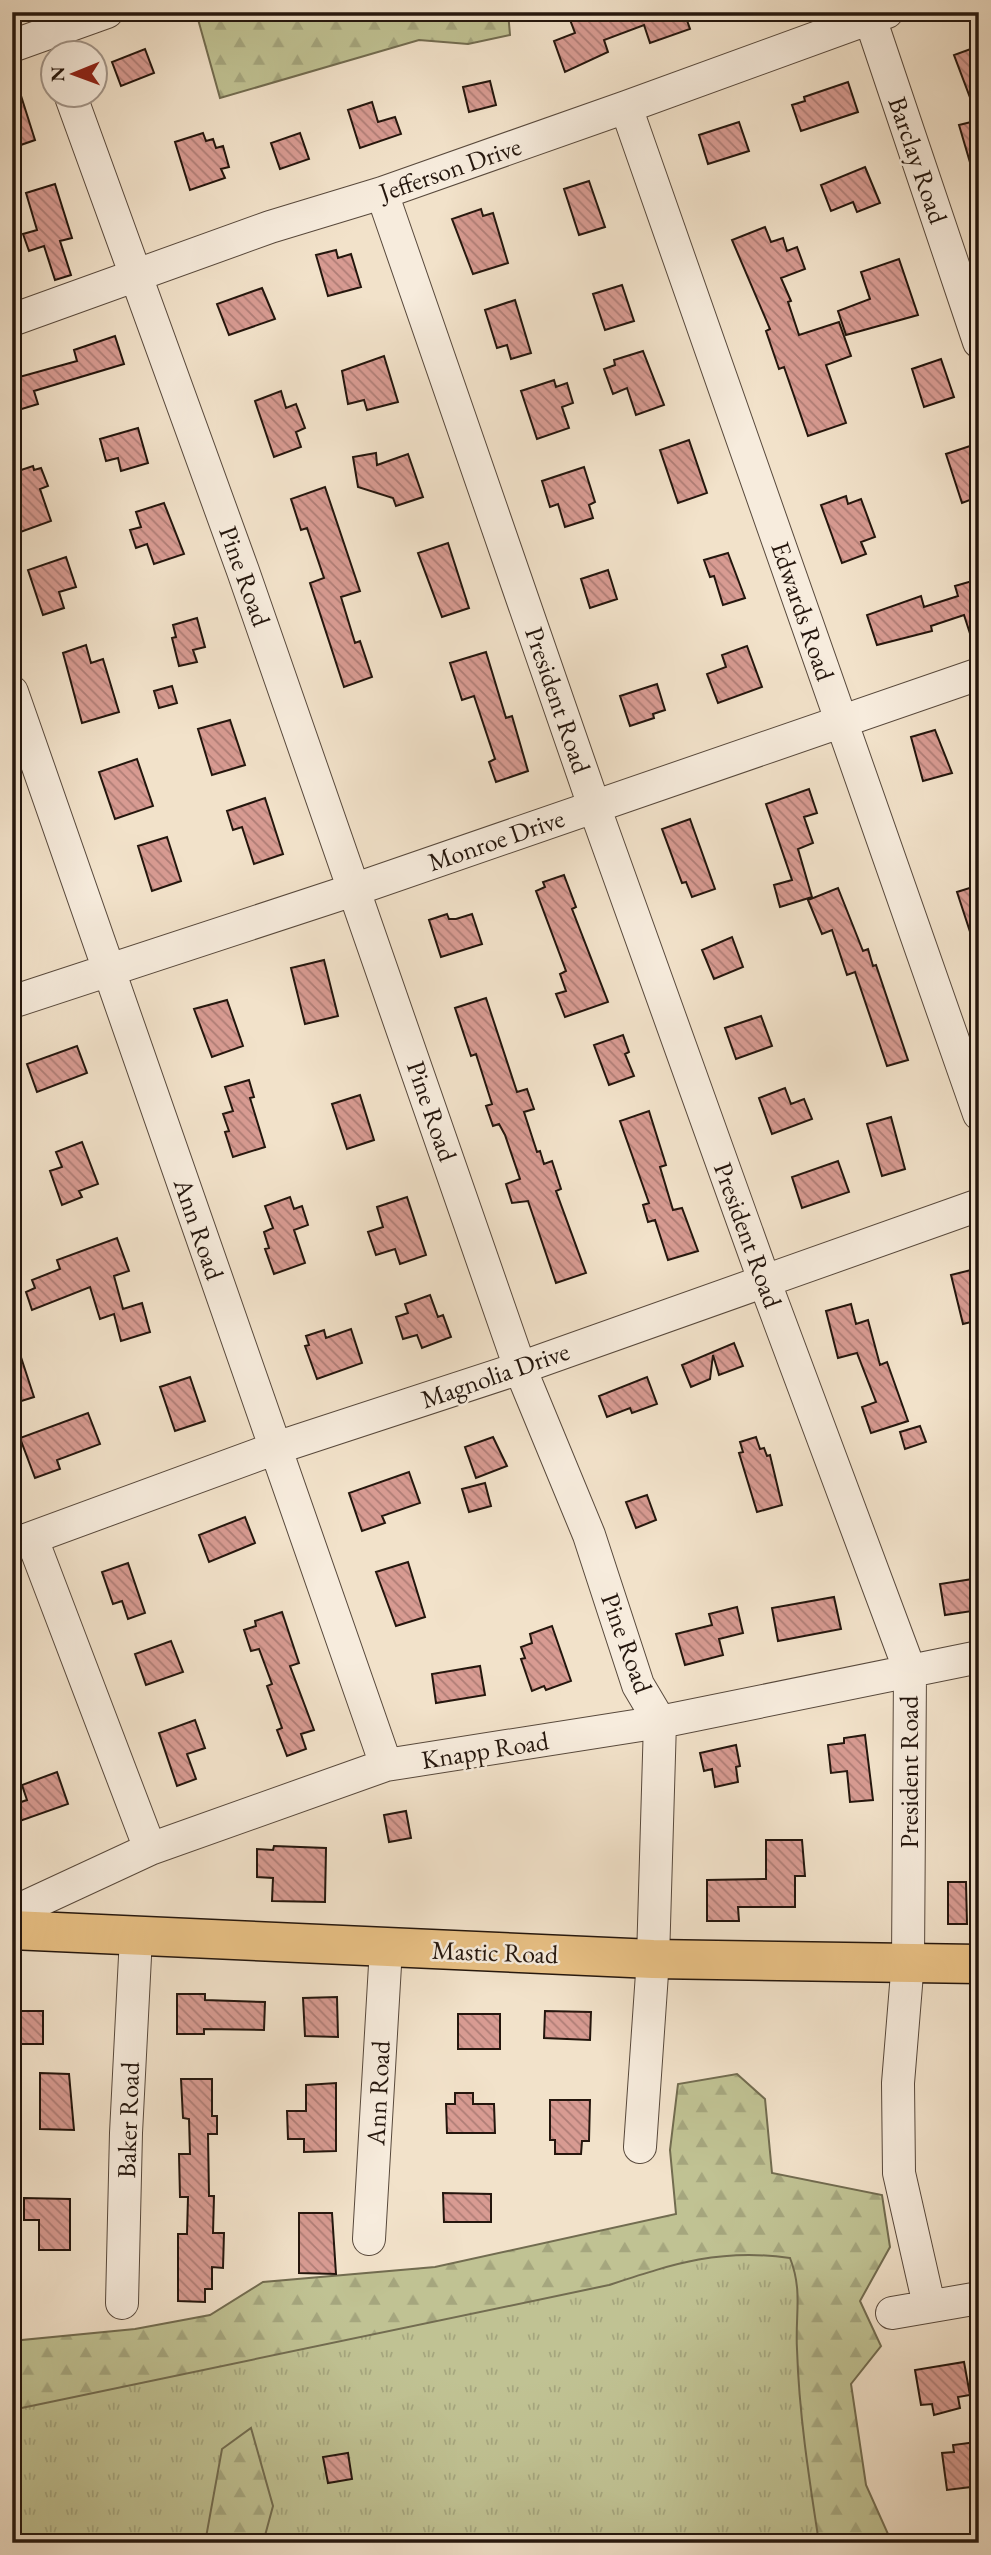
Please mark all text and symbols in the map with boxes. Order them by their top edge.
north arrow [38,38,108,108]
text: N [45,66,70,82]
street label: Barclay Road [880,92,956,229]
street label: Jefferson Drive [373,129,525,210]
street label: Pine Road [211,521,279,632]
street label: Edwards Road [763,537,843,686]
street label: President Road [517,622,599,779]
street label: Monroe Drive [423,801,569,879]
street label: Pine Road [399,1056,465,1167]
street label: President Road [706,1157,790,1313]
street label: Ann Road [165,1173,232,1285]
street label: Magnolia Drive [416,1334,574,1416]
street label: Pine Road [593,1588,661,1699]
street label: President Road [892,1695,926,1848]
street label: Knapp Road [419,1723,552,1777]
street label: Mastic Road [431,1933,560,1971]
street label: Ann Road [358,2039,398,2147]
street label: Baker Road [109,2060,147,2179]

